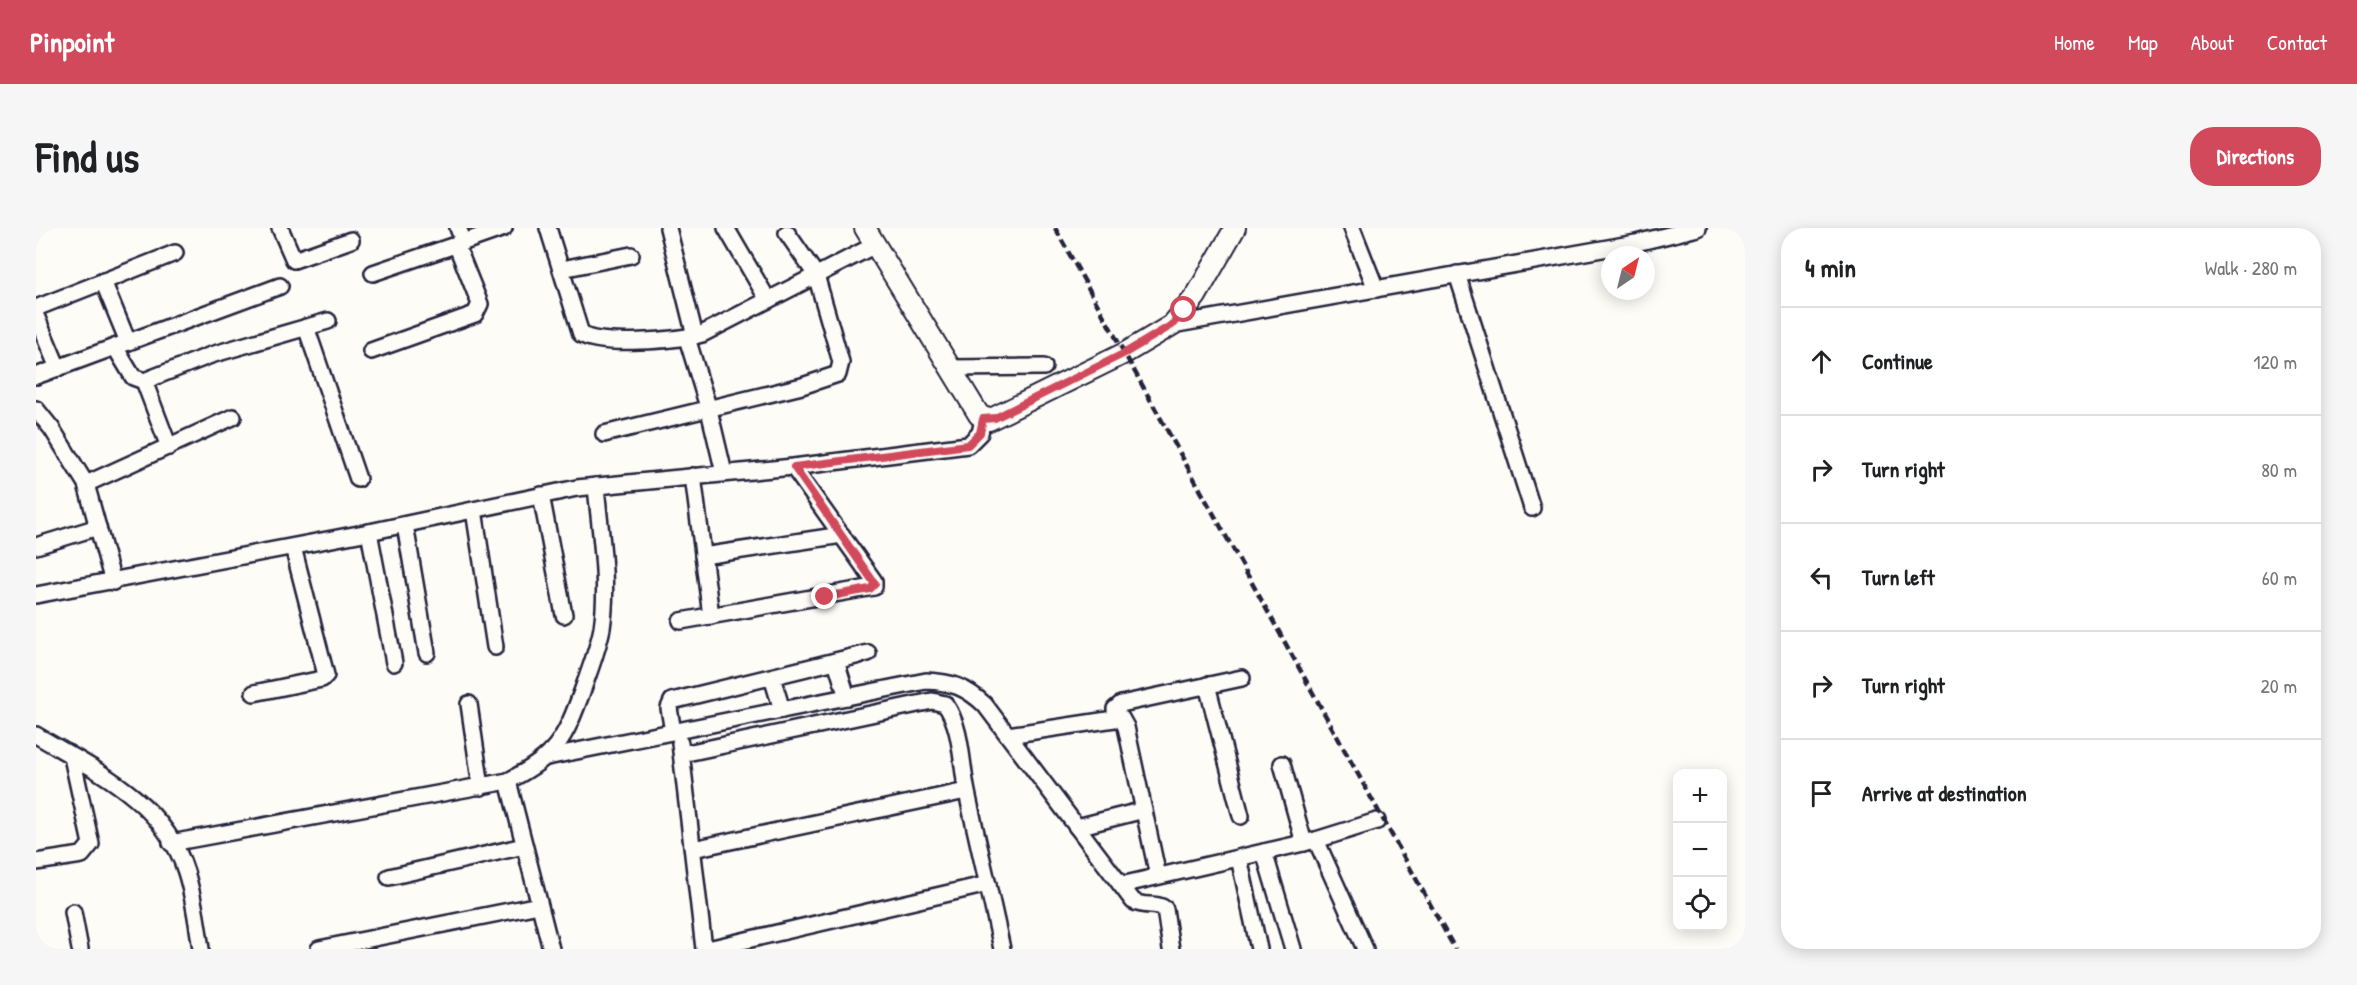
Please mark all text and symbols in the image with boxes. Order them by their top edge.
text: Pinpoint [30,23,114,61]
text: Home [2054,28,2095,57]
text: Map [2128,28,2158,57]
text: About [2191,28,2234,57]
text: Contact [2267,28,2327,57]
button: Directions [2190,127,2321,186]
text: Find us [36,128,139,185]
north arrow [1601,246,1655,300]
text: 4 min [1805,250,1856,285]
text: Walk · 280 m [2205,254,2297,281]
route start [1170,296,1196,322]
icon: ahead [1805,345,1838,378]
text: Continue [1862,346,1933,376]
text: 120 m [2253,348,2297,375]
icon: right [1805,453,1838,486]
text: Turn right [1862,454,1945,484]
text: 80 m [2261,456,2297,483]
icon: left [1805,561,1838,594]
text: Turn left [1862,562,1935,592]
text: 60 m [2262,564,2297,591]
route end [811,583,837,609]
icon: right [1805,669,1838,702]
text: Turn right [1862,670,1945,700]
text: 20 m [2260,672,2297,699]
map controls [1673,769,1727,931]
button: + [1673,769,1727,823]
icon: arrive [1805,777,1838,810]
text: Arrive at destination [1862,778,2027,808]
button: − [1673,823,1727,877]
button: locate [1673,877,1727,931]

